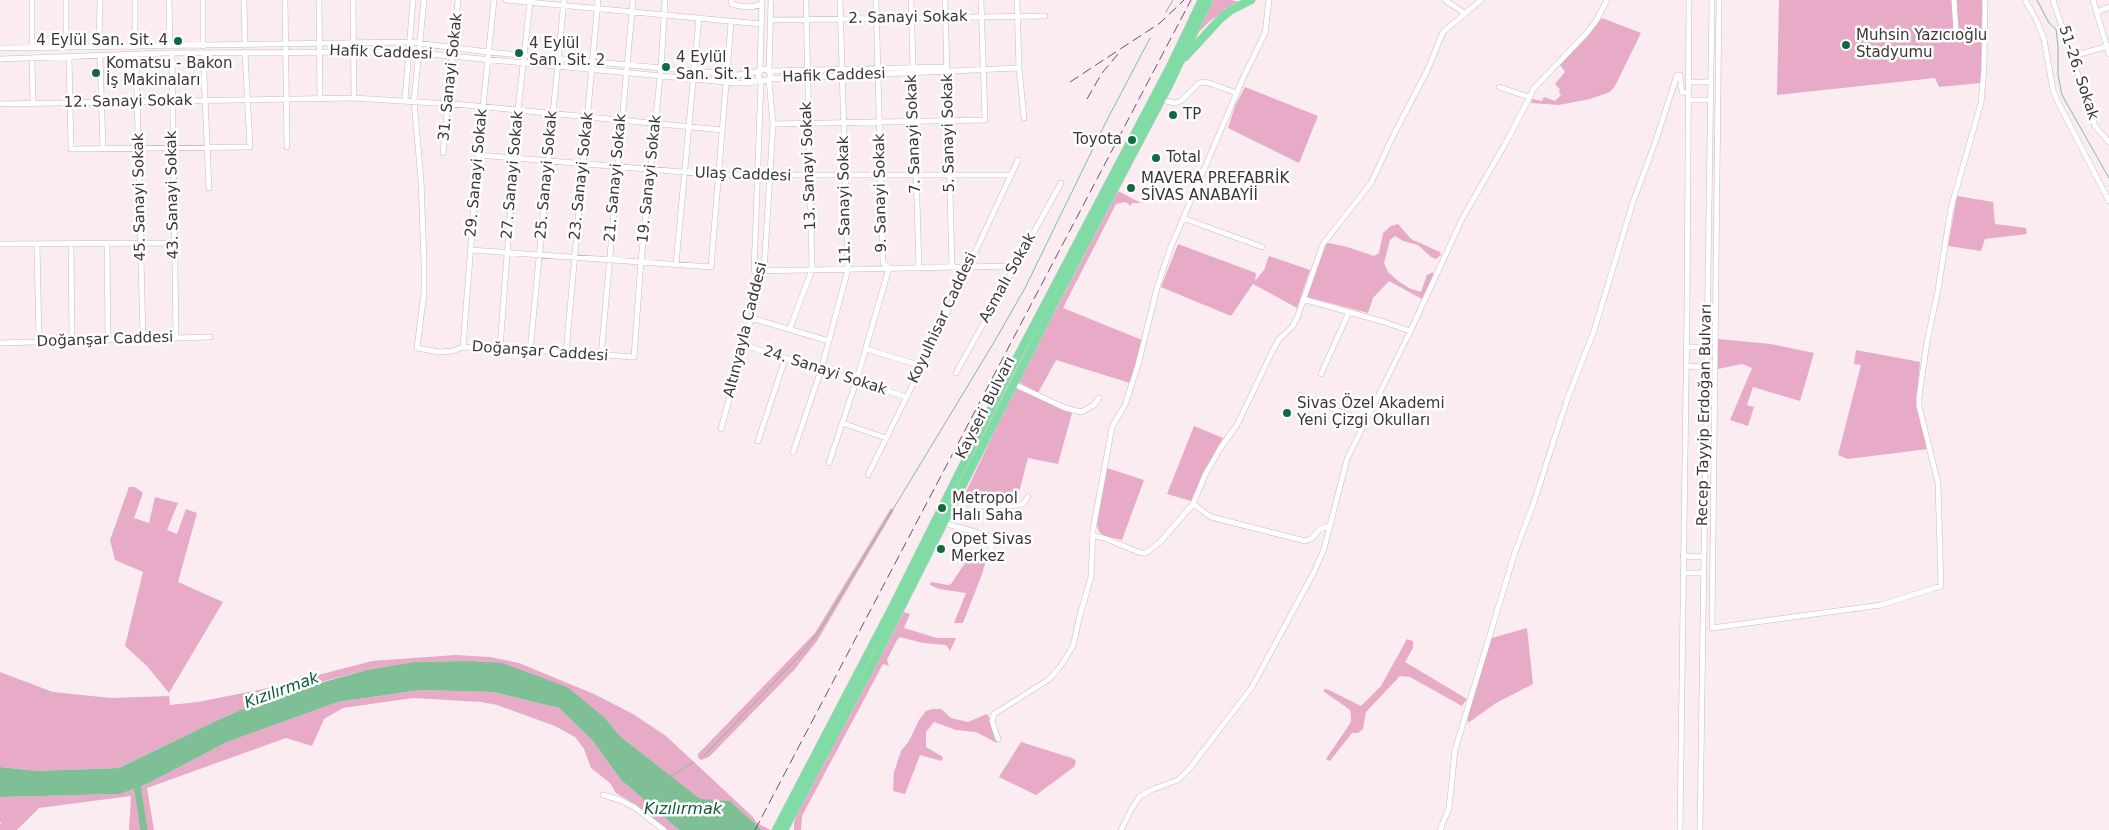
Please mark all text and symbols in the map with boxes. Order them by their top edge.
street label: 2. Sanayi Sokak [848,8,968,28]
street label: 31. Sanayi Sokak [435,12,467,142]
street label: 51-26. Sokak [2054,24,2102,122]
place label: Muhsin Yazıcıoğlu Stadyumu [1856,27,1987,62]
place label: 4 Eylül San. Sit. 4 [36,32,168,50]
marker: 4 Eylül San. Sit. 4 [172,35,184,47]
place label: 4 Eylül San. Sit. 2 [529,35,605,70]
marker: Muhsin Yazıcıoğlu Stadyumu [1840,39,1852,51]
street label: Hafik Caddesi [329,42,433,64]
marker: 4 Eylül San. Sit. 2 [513,47,525,59]
place label: 4 Eylül San. Sit. 1 [676,49,752,84]
place label: Komatsu - Bakon İş Makinaları [106,55,233,90]
marker: 4 Eylül San. Sit. 1 [660,61,672,73]
street label: Hafik Caddesi [782,65,886,87]
marker: Komatsu - Bakon İş Makinaları [90,67,102,79]
street label: 5. Sanayi Sokak [939,73,959,193]
street label: 7. Sanayi Sokak [903,74,925,194]
street label: 12. Sanayi Sokak [63,92,193,112]
street label: 13. Sanayi Sokak [798,101,820,231]
place label: TP [1183,106,1201,124]
street label: 29. Sanayi Sokak [462,108,492,238]
marker: TP [1167,109,1179,121]
street label: 27. Sanayi Sokak [498,110,528,240]
street label: 25. Sanayi Sokak [532,110,562,240]
street label: 23. Sanayi Sokak [566,111,598,241]
street label: 21. Sanayi Sokak [601,113,631,243]
street label: 19. Sanayi Sokak [634,114,666,244]
street label: 43. Sanayi Sokak [163,130,183,260]
place label: Toyota [1073,131,1122,149]
street label: 45. Sanayi Sokak [130,132,150,262]
street label: 9. Sanayi Sokak [871,133,891,253]
marker: Toyota [1126,134,1138,146]
street label: 11. Sanayi Sokak [835,135,855,265]
place label: Total [1166,149,1201,167]
marker: Total [1150,152,1162,164]
street label: Ulaş Caddesi [694,164,792,186]
place label: MAVERA PREFABRİK SİVAS ANABAYİİ [1141,170,1289,205]
marker: MAVERA PREFABRİK SİVAS ANABAYİİ [1125,182,1137,194]
street label: Asmalı Sokak [976,230,1040,326]
street label: Koyulhisar Caddesi [905,250,981,386]
street label: Altınyayla Caddesi [720,260,772,400]
street label: Recep Tayyip Erdoğan Bulvarı [1694,304,1716,526]
street label: Doğanşar Caddesi [36,329,174,351]
street label: Doğanşar Caddesi [471,338,609,366]
street label: 24. Sanayi Sokak [761,343,889,399]
street label: Kayseri Bulvarı [953,354,1019,462]
place label: Sivas Özel Akademi Yeni Çizgi Okulları [1297,395,1445,430]
marker: Sivas Özel Akademi Yeni Çizgi Okulları [1281,407,1293,419]
place label: Metropol Halı Saha [952,490,1023,525]
marker: Metropol Halı Saha [936,502,948,514]
place label: Opet Sivas Merkez [951,531,1032,566]
marker: Opet Sivas Merkez [935,543,947,555]
water label: Kızılırmak [242,669,322,713]
water label: Kızılırmak [644,800,722,820]

